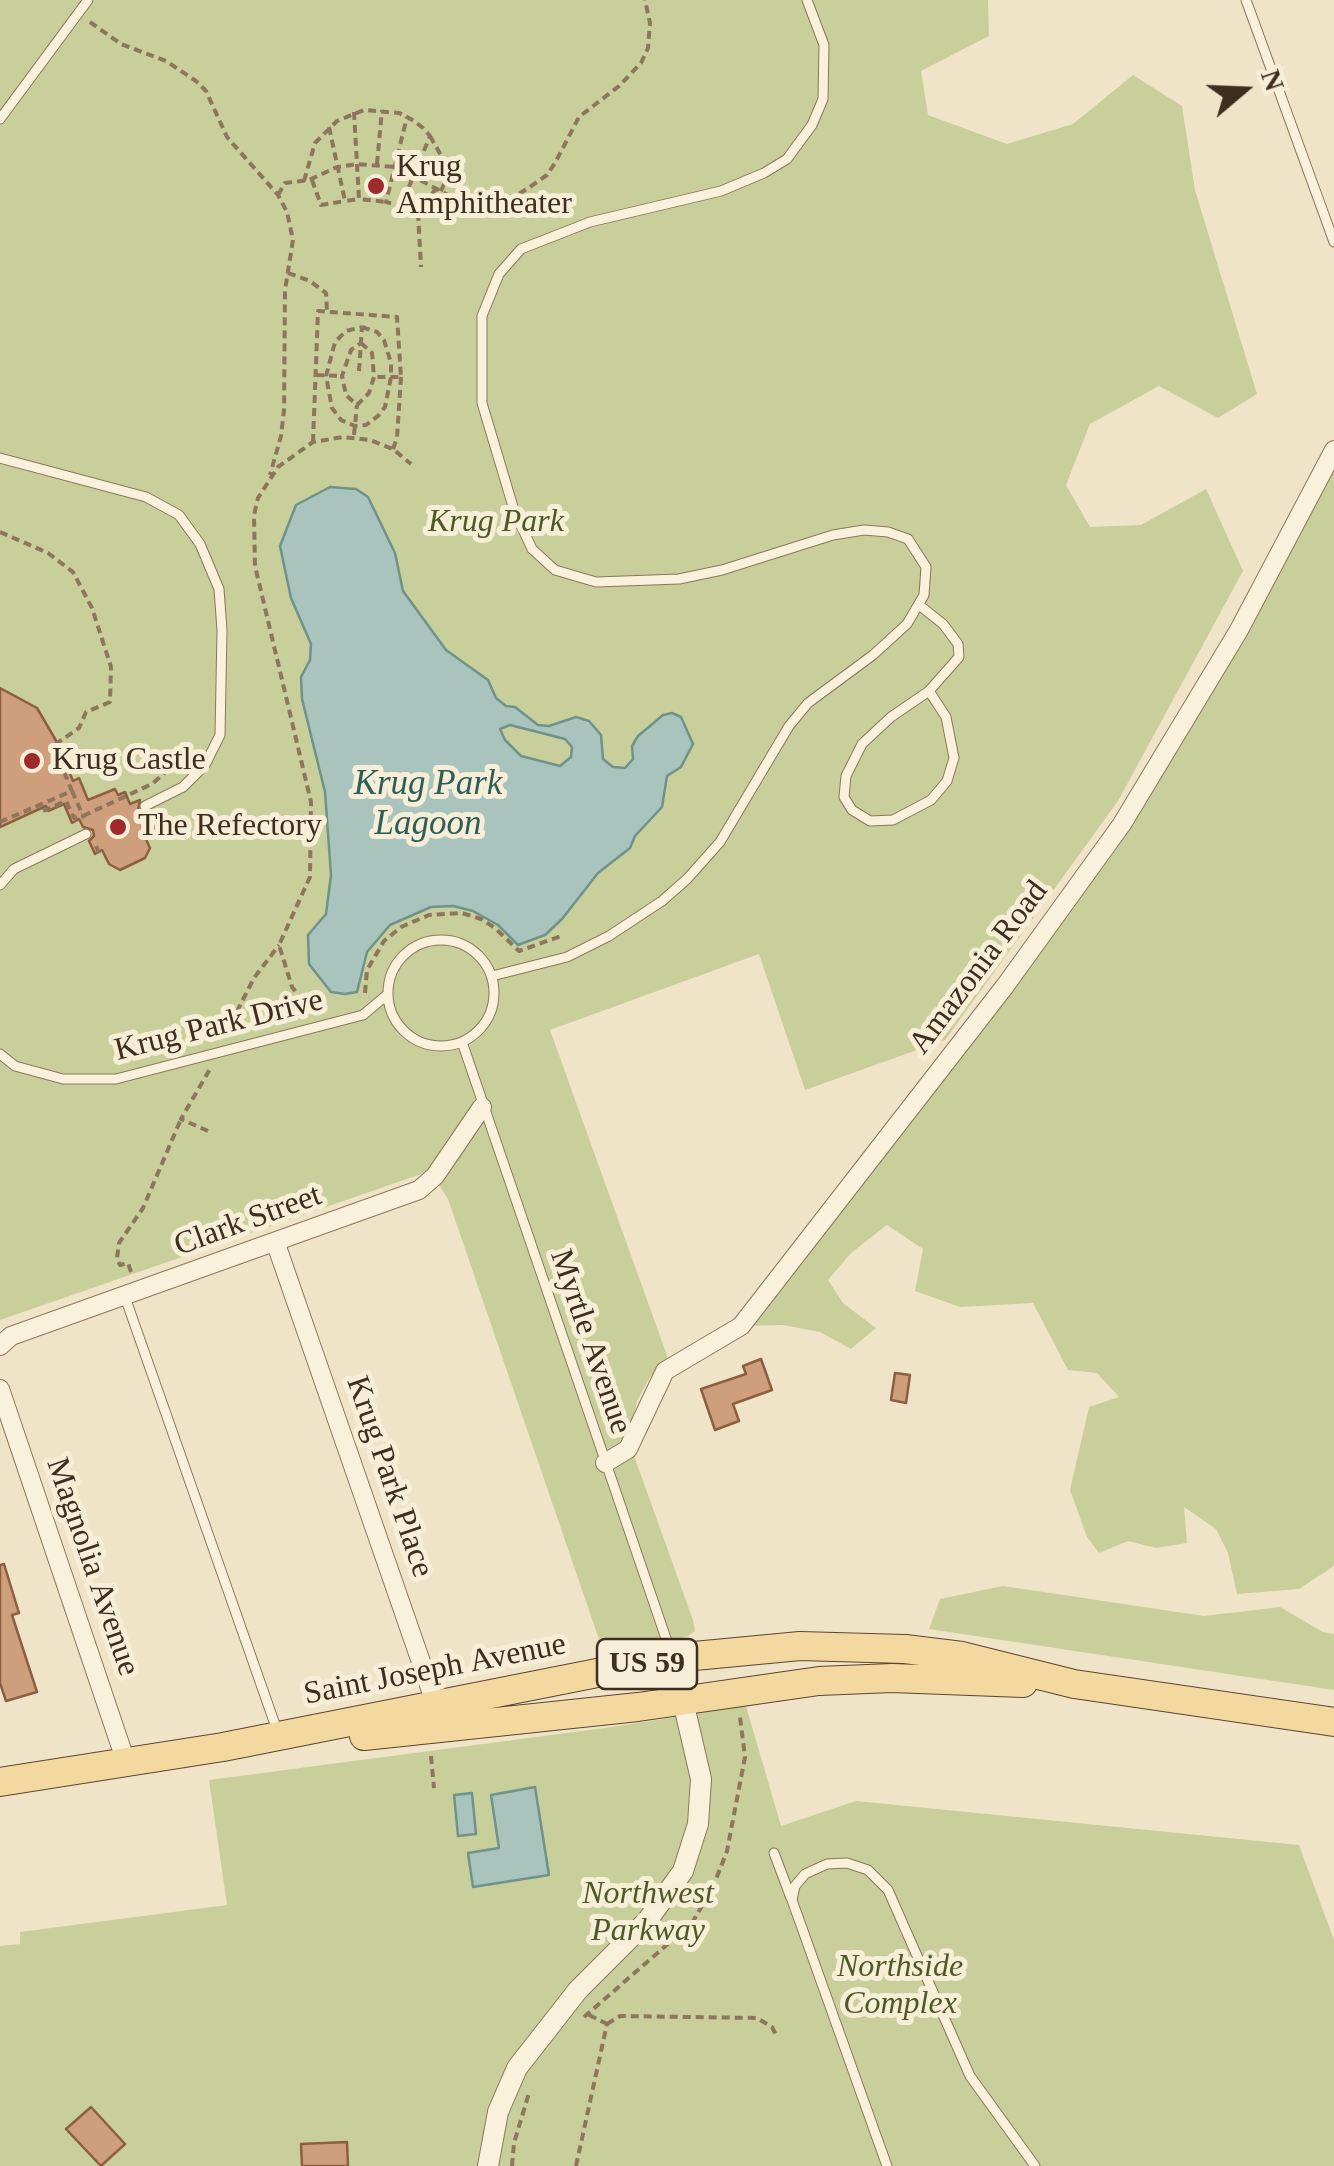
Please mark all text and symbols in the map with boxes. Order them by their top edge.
north arrow [1194,40,1294,140]
text: N [1255,65,1291,95]
place label: Krug Amphitheater [396,149,572,224]
marker: Krug Amphitheater [365,175,387,197]
park label: Krug Park [428,504,564,542]
place label: Krug Castle [52,742,206,780]
marker: Krug Castle [21,750,43,772]
water label: Krug Park Lagoon [354,764,502,846]
place label: The Refectory [138,808,322,846]
marker: The Refectory [107,816,129,838]
street label: Amazonia Road [901,874,1057,1062]
street label: Krug Park Drive [111,982,327,1070]
street label: Clark Street [169,1177,327,1265]
street label: Myrtle Avenue [541,1245,639,1439]
street label: Krug Park Place [337,1372,441,1582]
street label: Magnolia Avenue [37,1453,147,1681]
street label: Saint Joseph Avenue [301,1626,569,1714]
road number: US 59 [597,1639,697,1689]
park label: Northwest Parkway [582,1876,714,1951]
park label: Northside Complex [837,1949,963,2024]

